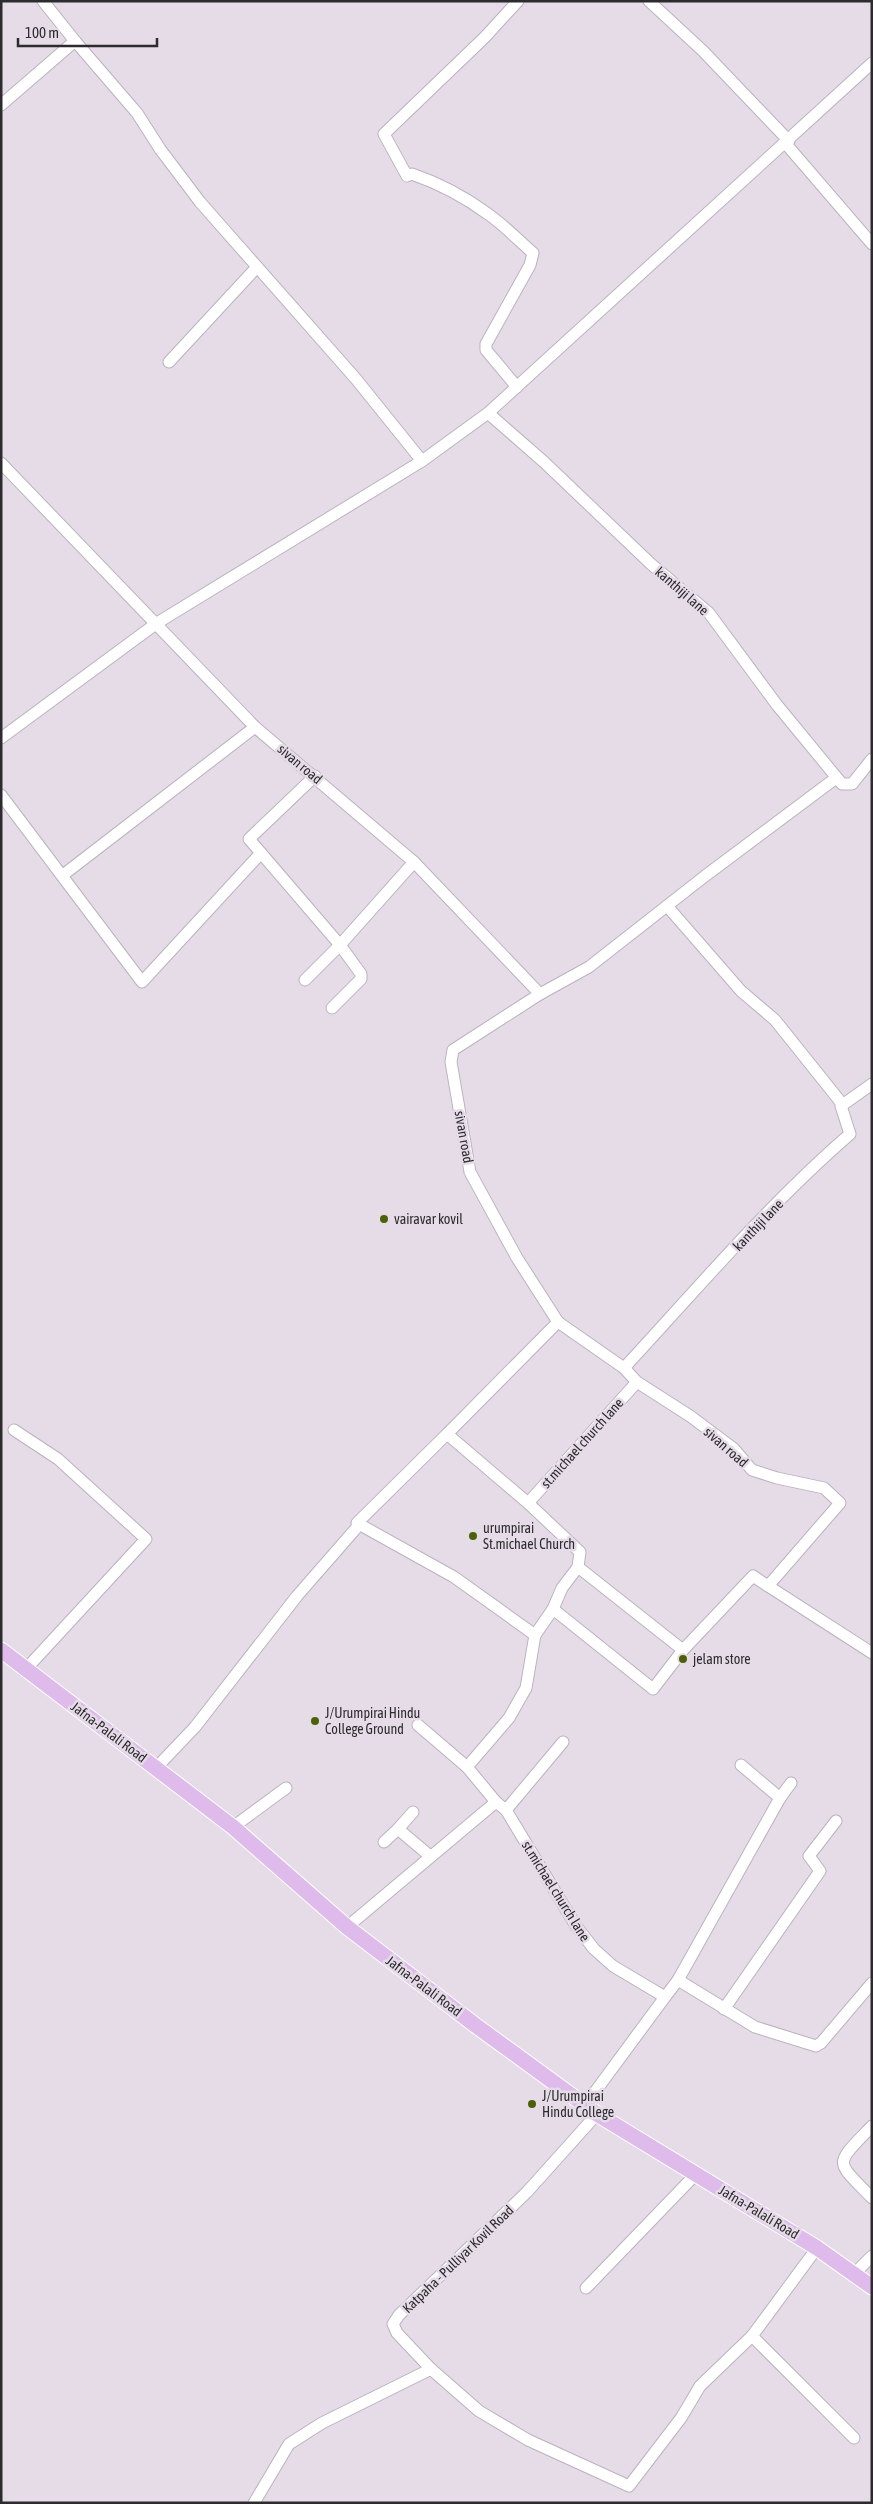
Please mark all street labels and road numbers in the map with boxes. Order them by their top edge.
street label: kanthiji lane [652,564,712,618]
street label: sivan road [275,741,325,787]
street label: sivan road [452,1110,476,1164]
street label: kanthiji lane [730,1196,786,1254]
street label: st.michael church lane [537,1395,627,1491]
street label: sivan road [701,1424,751,1470]
street label: Jafna-Palali Road [68,1698,150,1766]
street label: st.michael church lane [519,1838,593,1944]
street label: Jafna-Palali Road [383,1952,465,2020]
street label: Jafna-Palali Road [716,2182,802,2242]
street label: Katpaha - Pulliyar Kovil Road [399,2202,517,2316]

